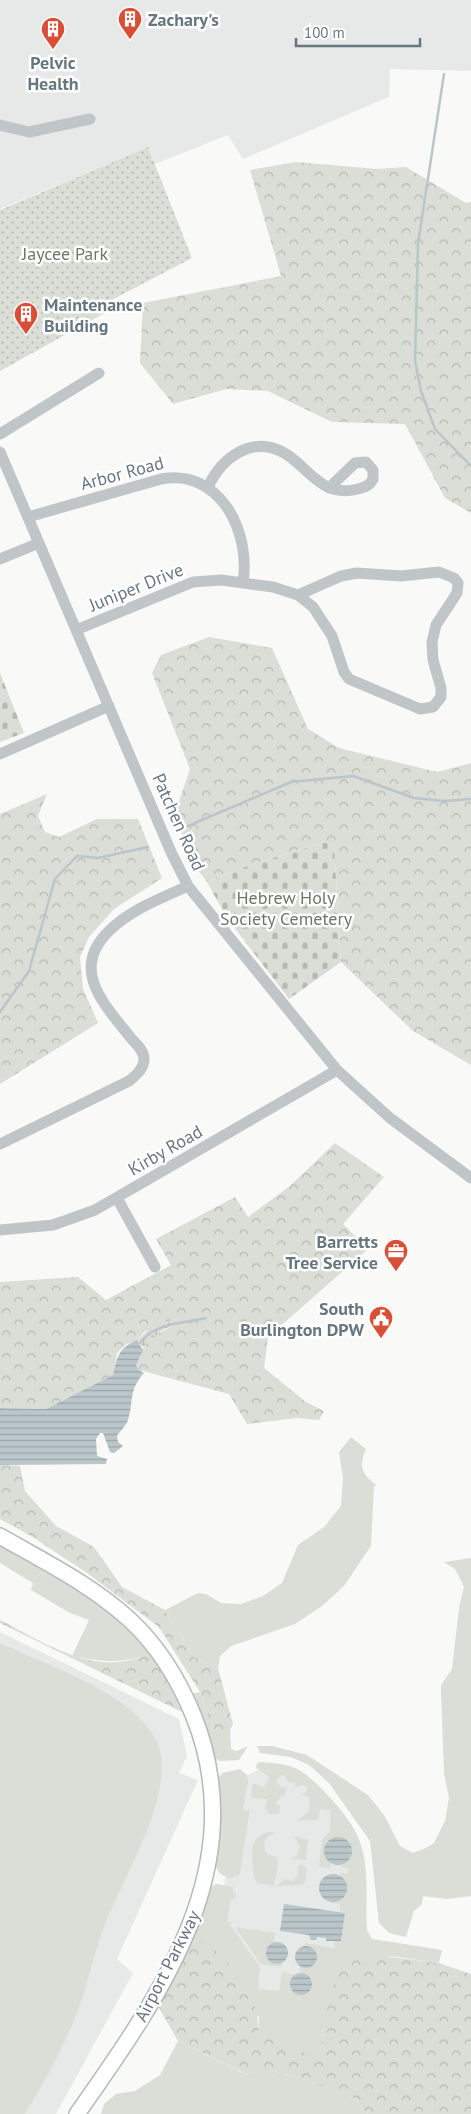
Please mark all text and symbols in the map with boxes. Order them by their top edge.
building icon: Zachary's [117,6,143,40]
place label: Zachary's [148,8,219,31]
scale bar [296,15,420,47]
building icon: Pelvic Health [40,16,66,50]
text: 100 m [304,23,345,42]
place label: Pelvic Health [27,51,79,95]
park label: Jaycee Park [21,242,108,265]
place label: Maintenance Building [44,293,143,337]
building icon: Maintenance Building [13,301,39,335]
street label: Arbor Road [78,451,166,495]
street label: Juniper Drive [85,558,187,617]
street label: Patchen Road [147,770,211,874]
park label: Hebrew Holy Society Cemetery [220,886,353,930]
street label: Kirby Road [124,1120,206,1180]
place label: Barretts Tree Service [286,1230,378,1274]
office icon: Barretts Tree Service [383,1238,409,1272]
place label: South Burlington DPW [240,1297,364,1341]
public building icon: South Burlington DPW [368,1305,394,1339]
street label: Airport Parkway [129,1906,205,2026]

